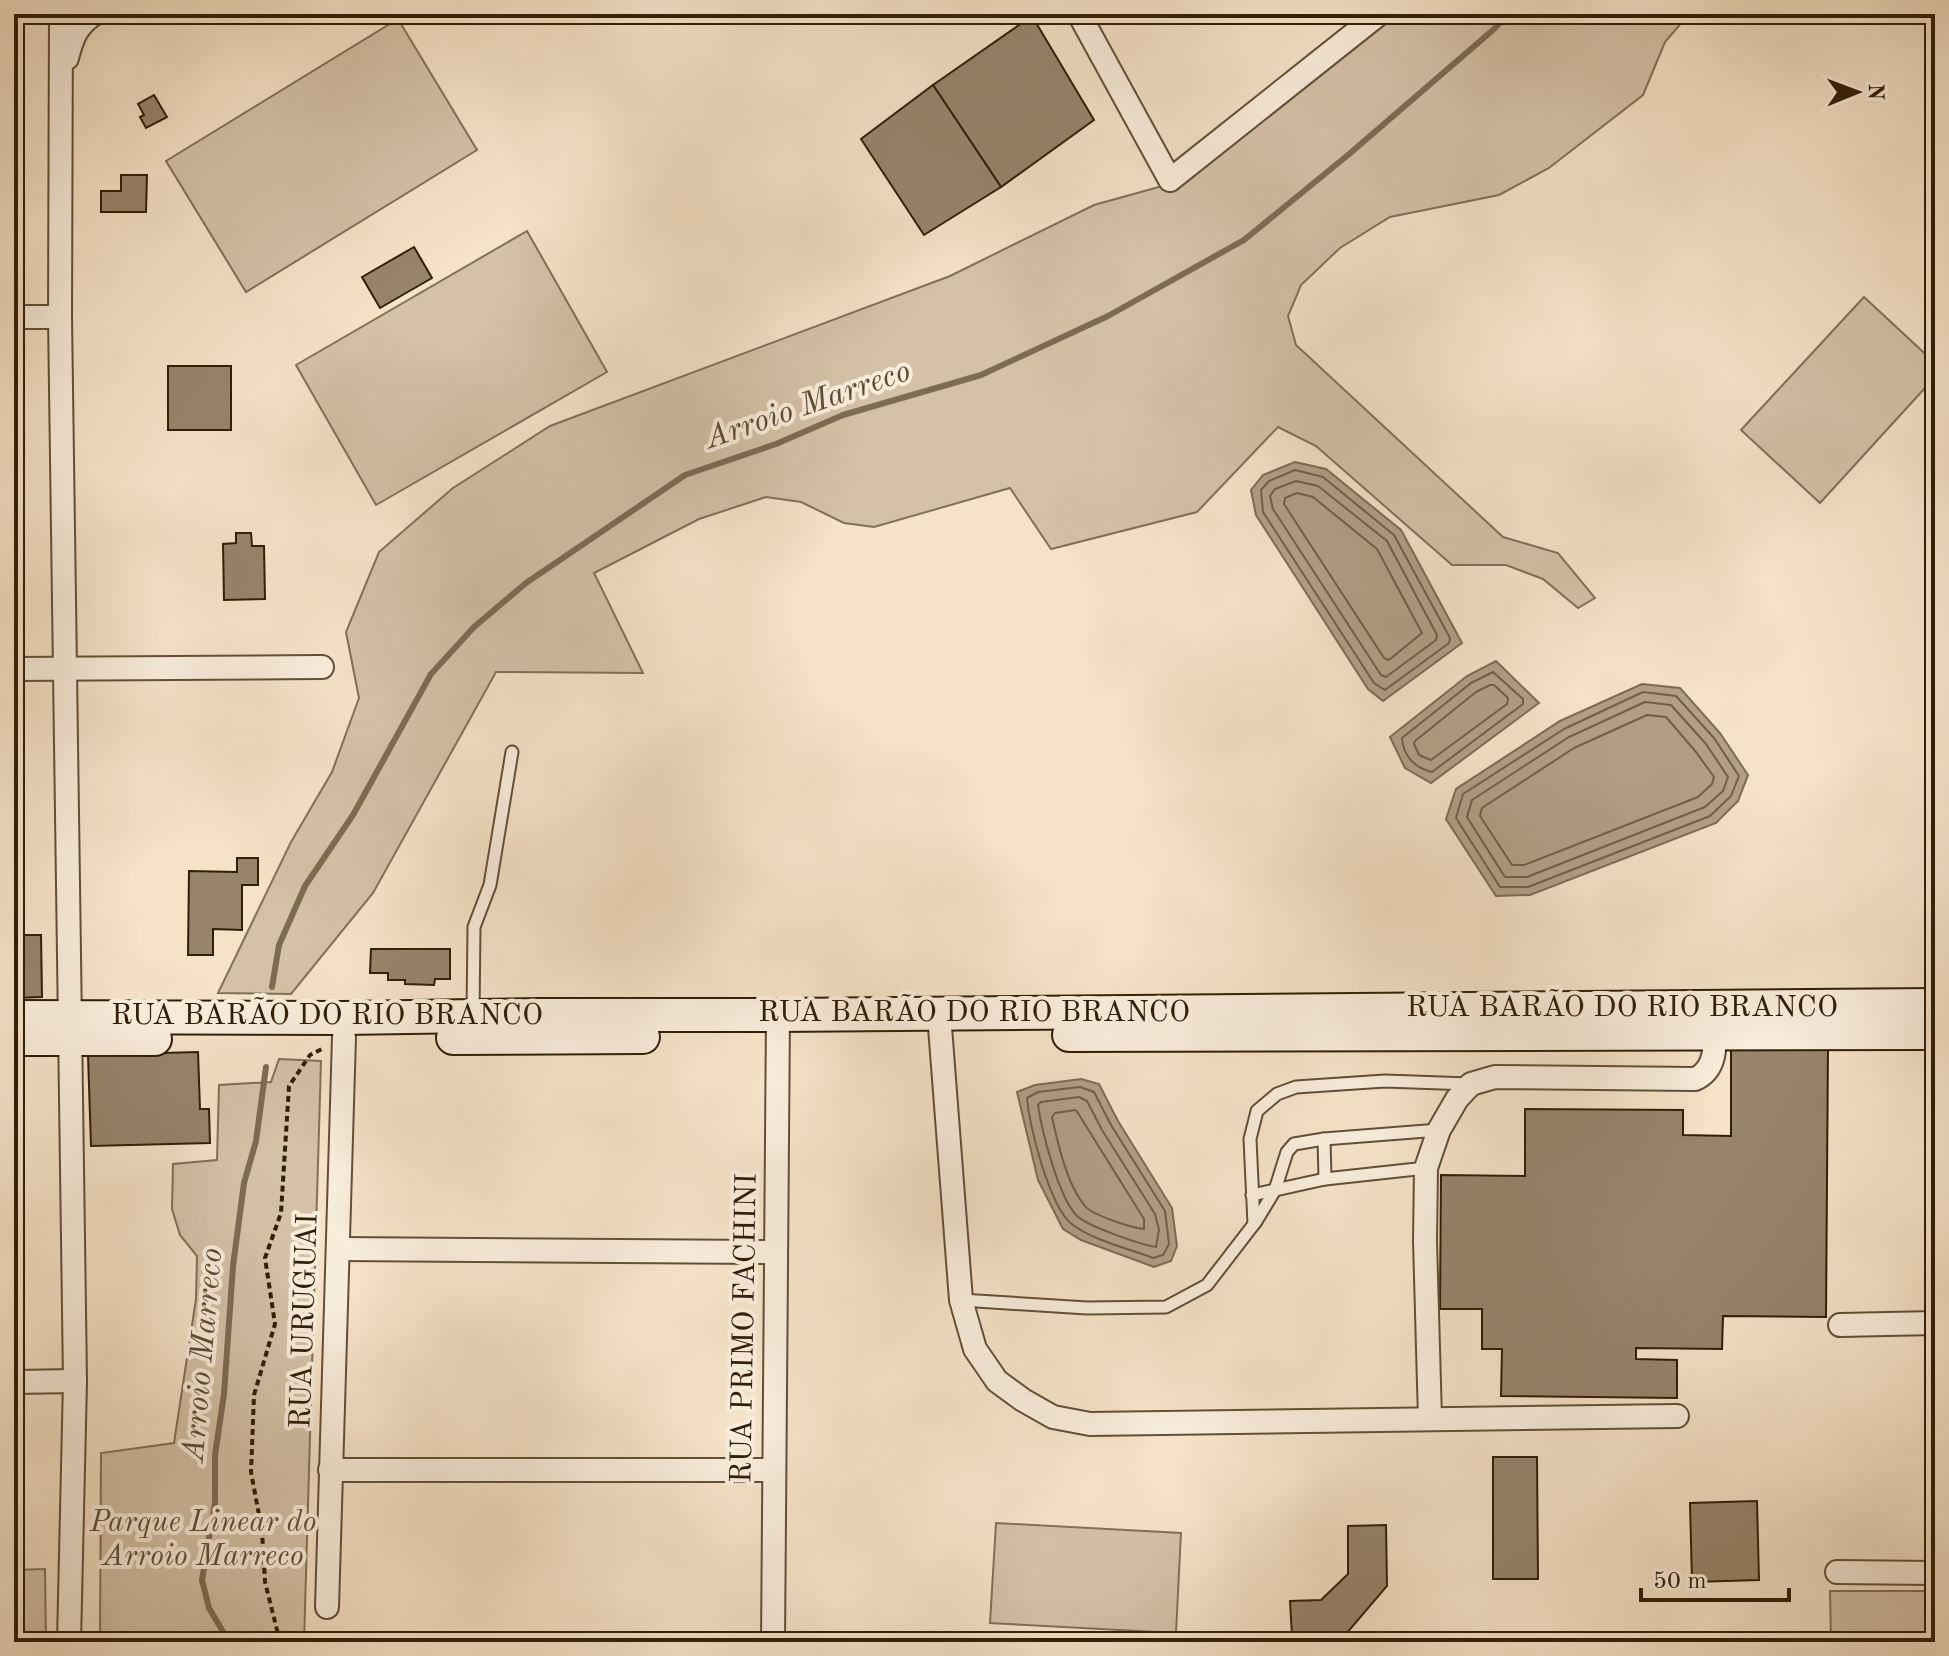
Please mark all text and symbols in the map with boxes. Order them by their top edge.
north arrow [1817,52,1897,132]
text: N [1864,83,1886,100]
water label: Arroio Marreco [699,356,915,457]
street label: RUA BARÃO DO RIO BRANCO [1406,988,1838,1023]
street label: RUA BARÃO DO RIO BRANCO [758,993,1190,1028]
street label: RUA BARÃO DO RIO BRANCO [111,996,543,1031]
street label: RUA PRIMO FACHINI [727,1173,763,1483]
street label: RUA URUGUAI [286,1213,324,1429]
water label: Arroio Marreco [179,1247,229,1465]
park label: Parque Linear do Arroio Marreco [89,1508,316,1572]
scale bar [1641,1552,1789,1602]
text: 50 m [1653,1570,1707,1594]

